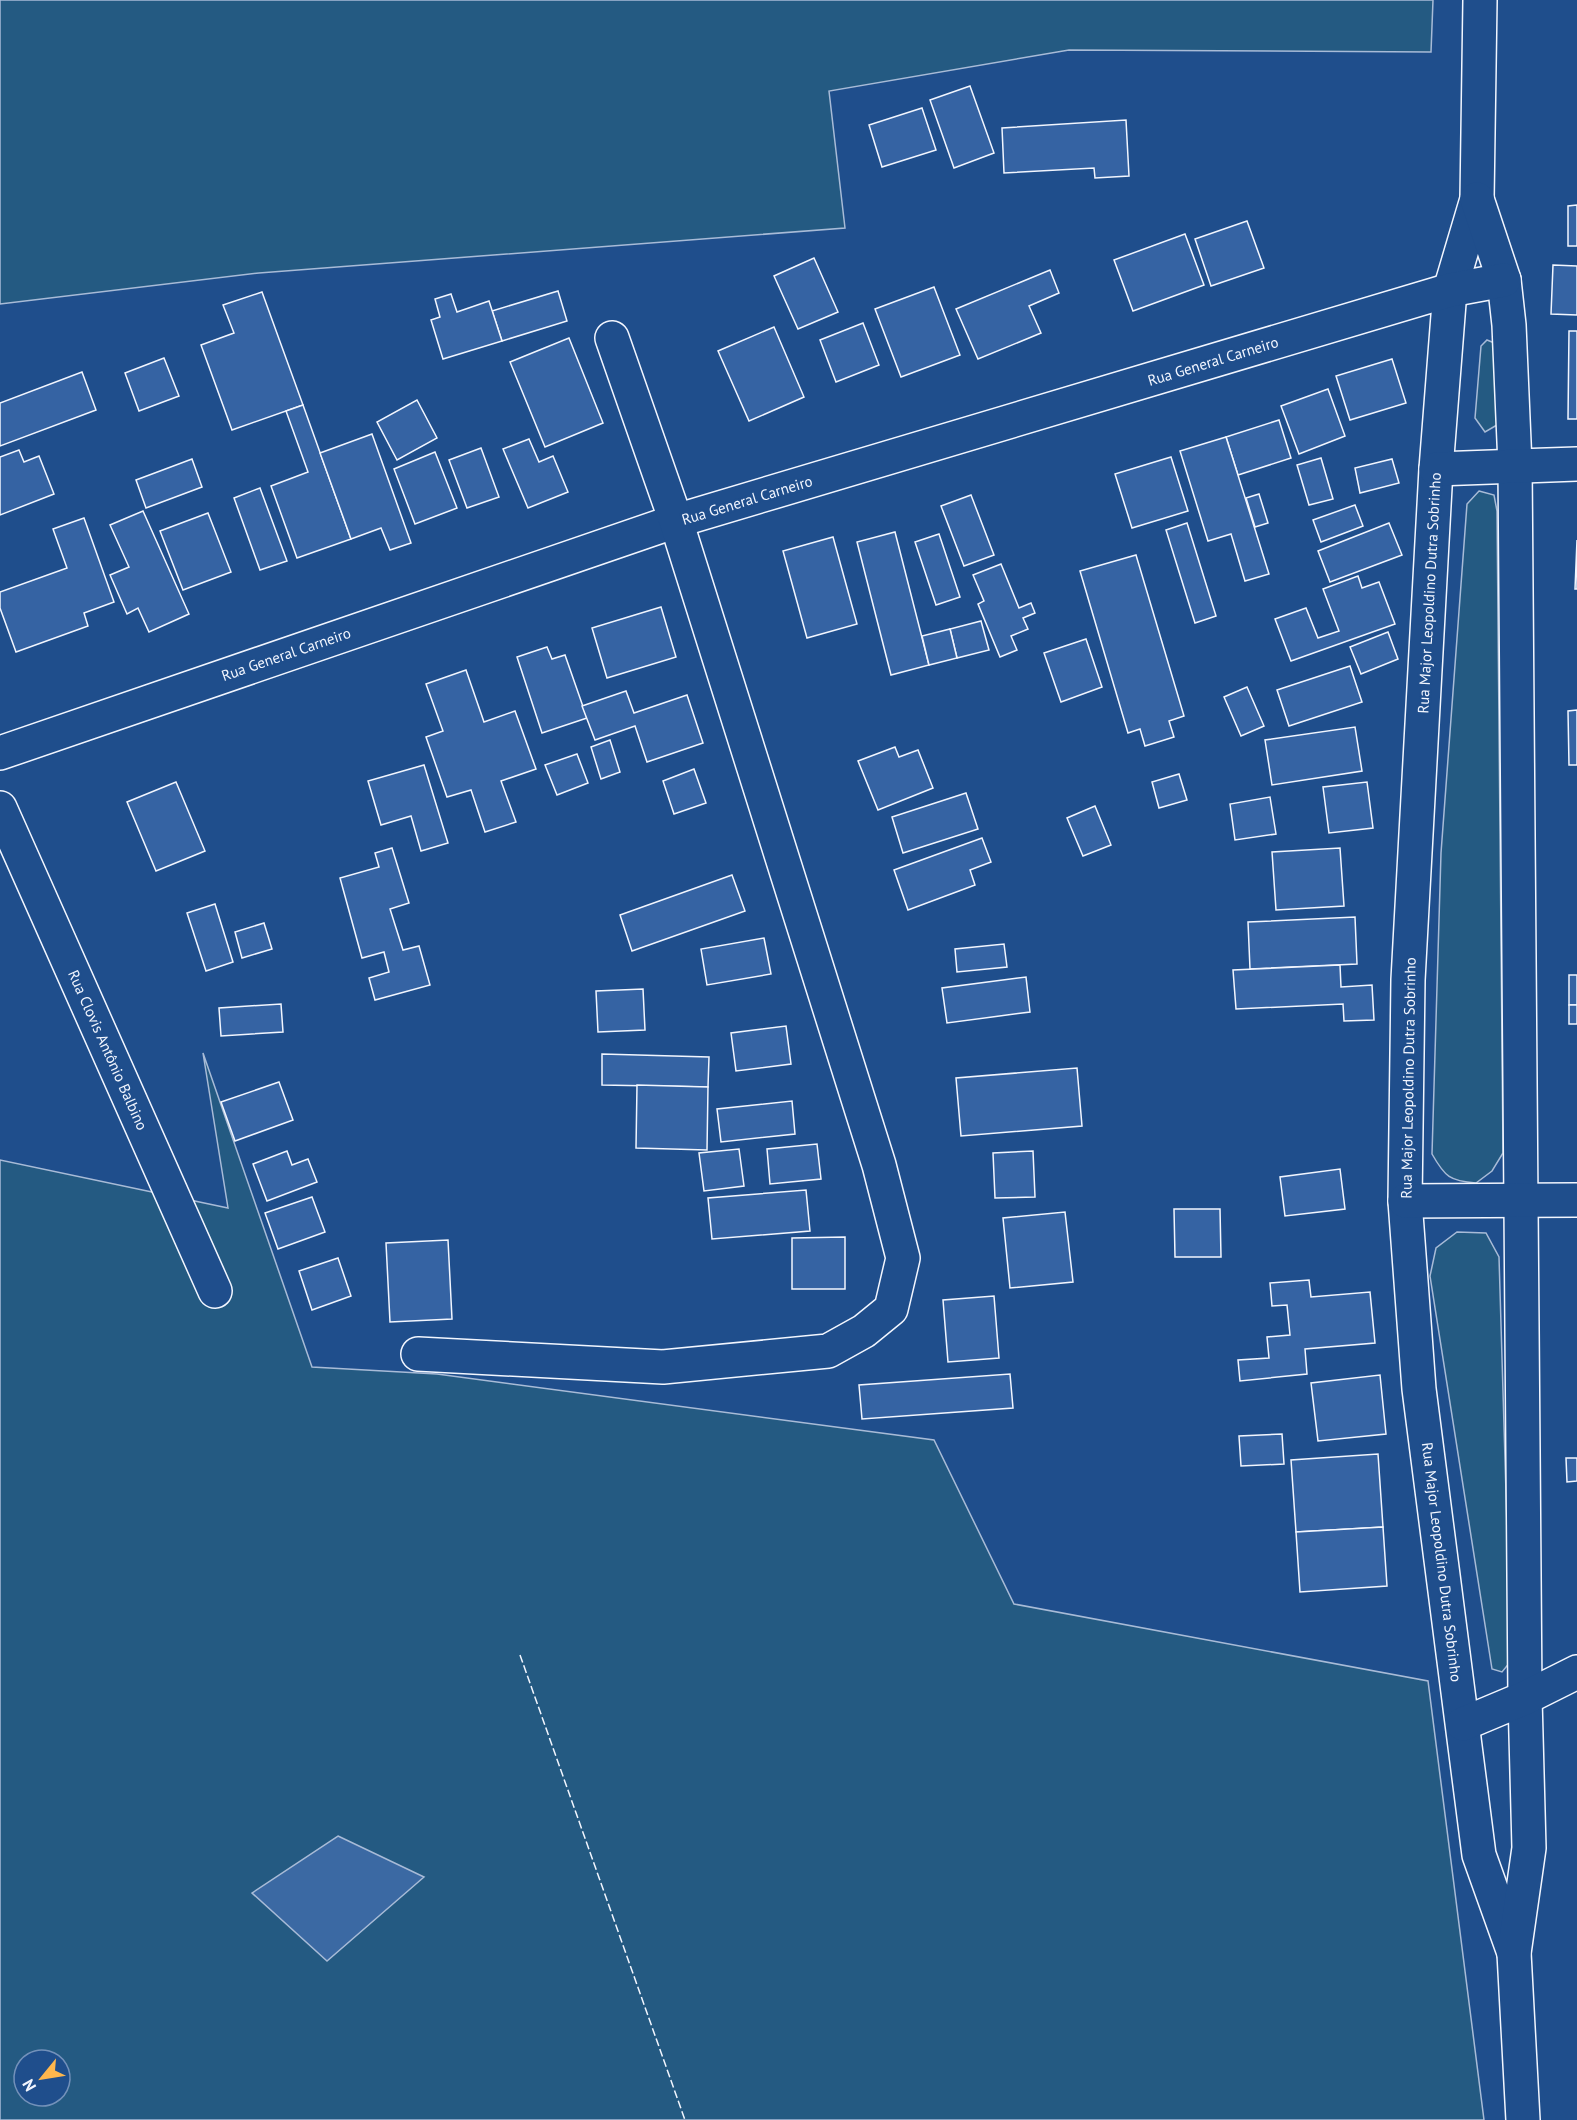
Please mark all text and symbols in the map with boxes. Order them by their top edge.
street label: Rua General Carneiro [1145,332,1281,390]
street label: Rua General Carneiro [679,471,815,529]
street label: Rua Major Leopoldino Dutra Sobrinho [1413,472,1445,714]
street label: Rua General Carneiro [219,623,353,685]
street label: Rua Major Leopoldino Dutra Sobrinho [1396,957,1420,1199]
street label: Rua Clovis Antônio Balbino [64,967,152,1133]
street label: Rua Major Leopoldino Dutra Sobrinho [1418,1441,1466,1683]
north arrow [12,2048,72,2108]
text: N [18,2076,40,2095]

